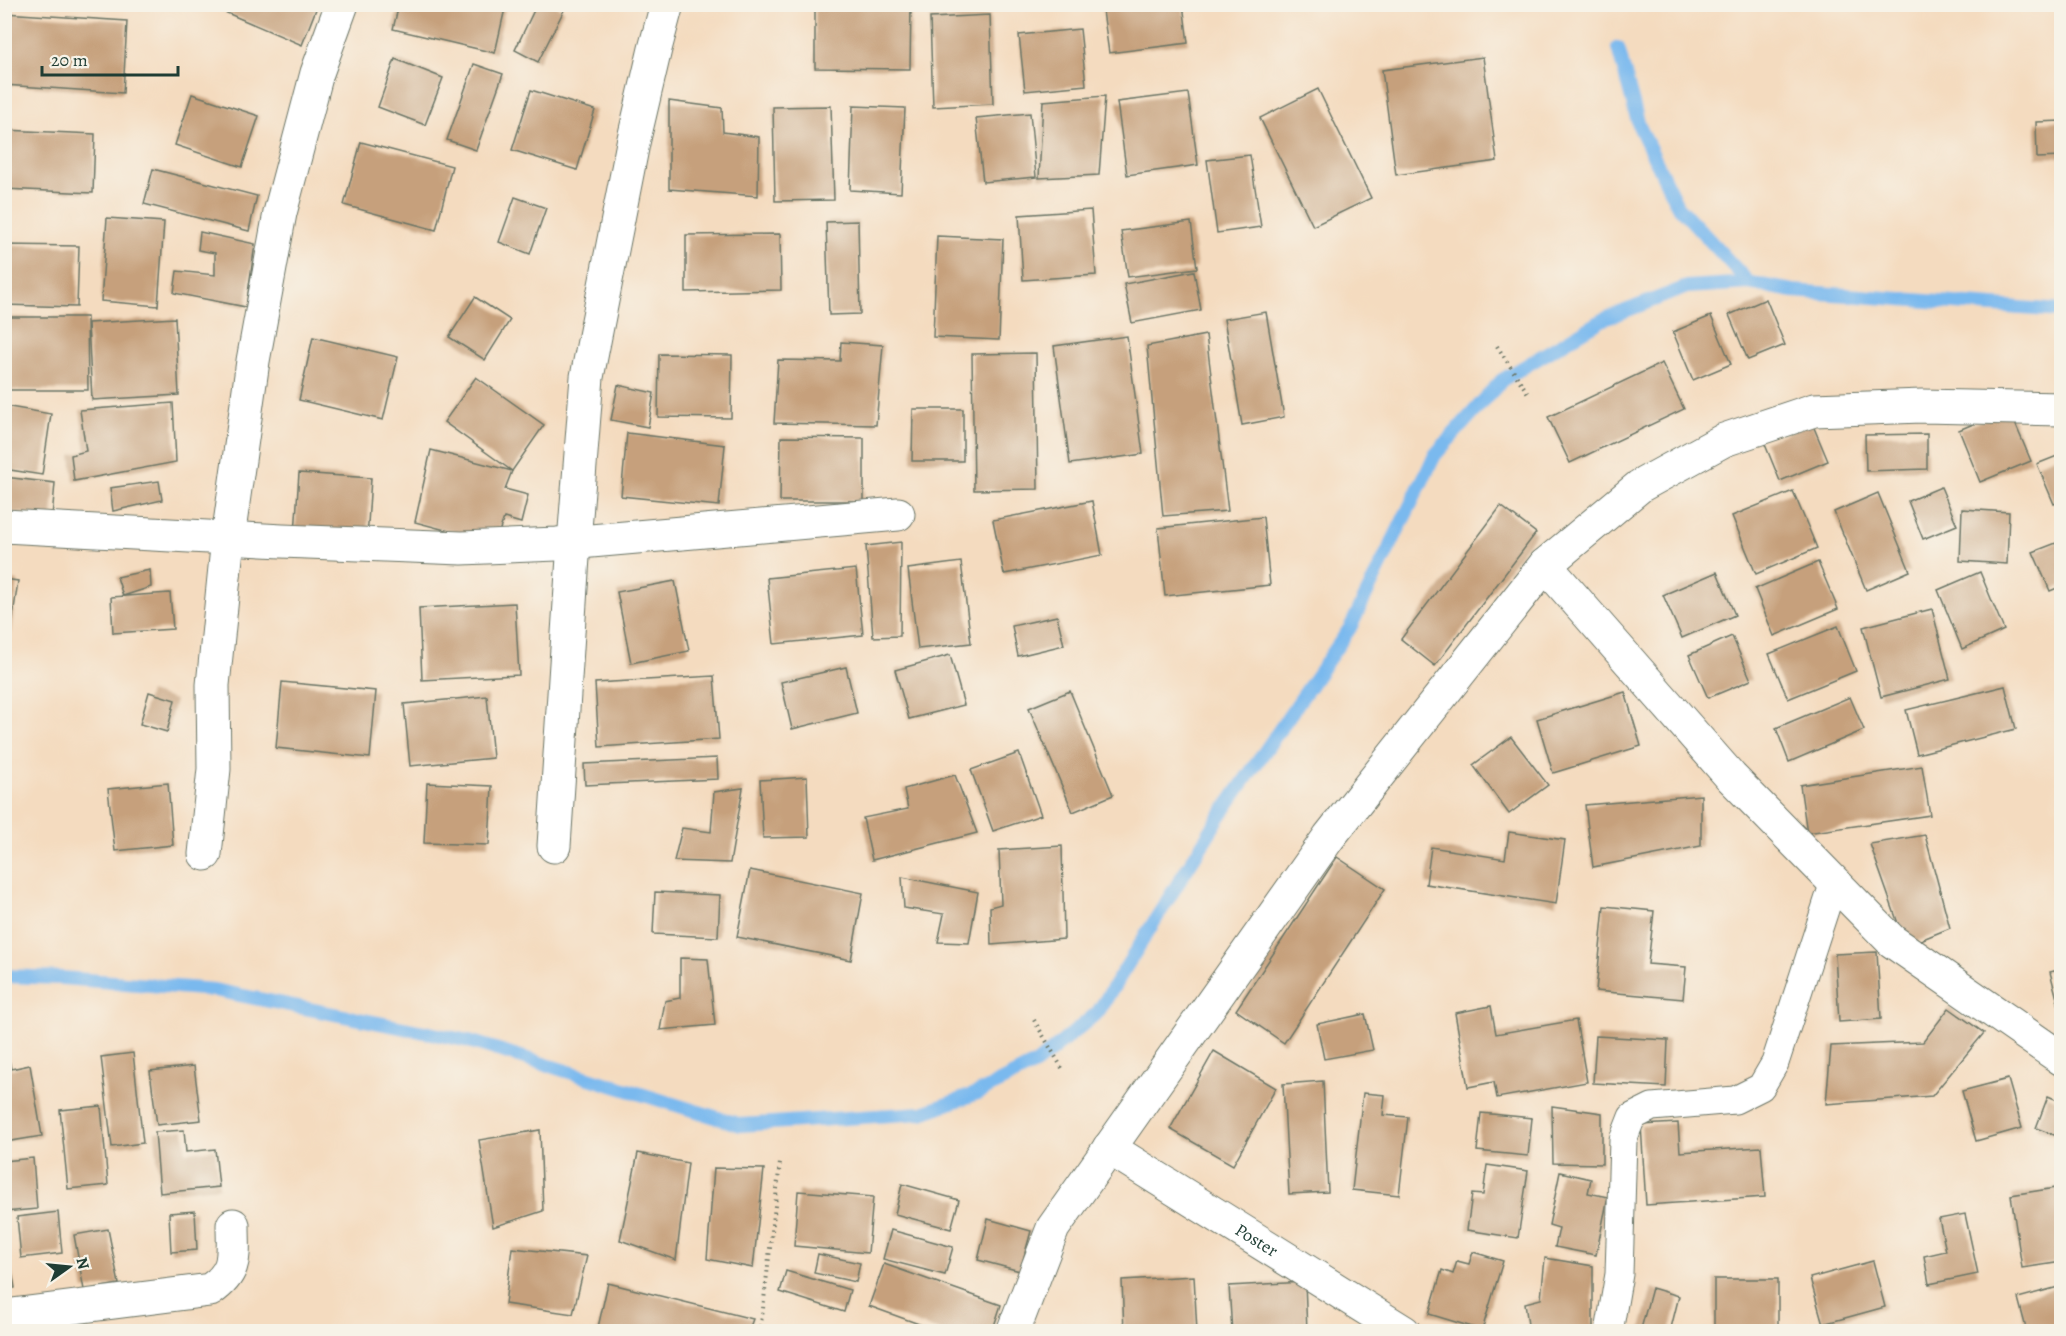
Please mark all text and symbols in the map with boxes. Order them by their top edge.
scale bar [42,39,178,77]
text: 20 m [51,48,88,72]
street label: Poster [1231,1218,1283,1263]
north arrow [39,1237,99,1297]
text: N [70,1255,95,1272]

